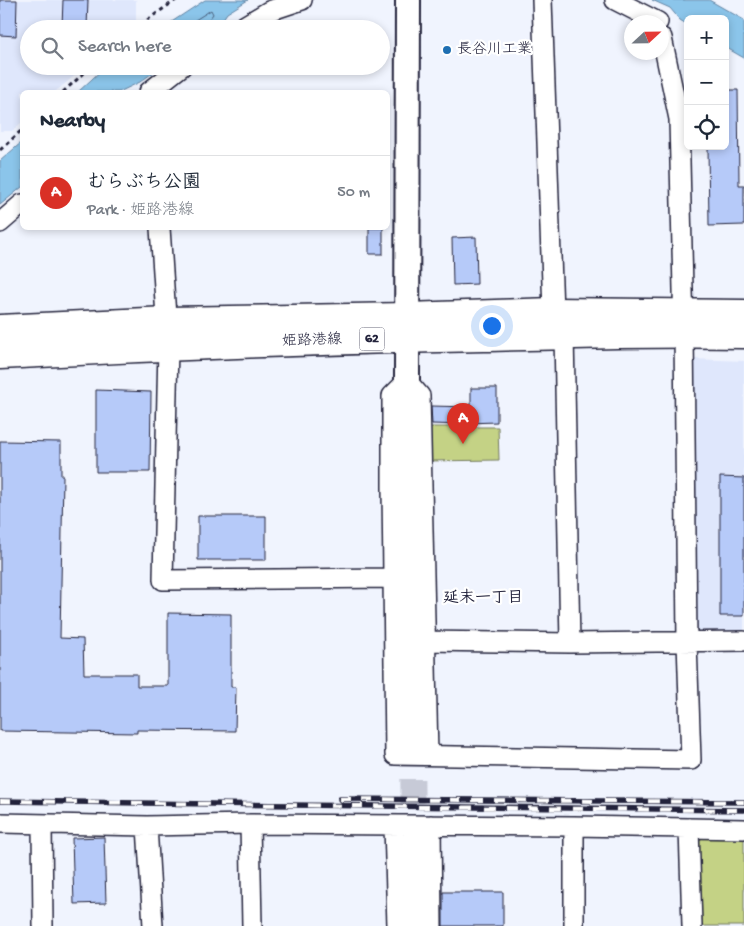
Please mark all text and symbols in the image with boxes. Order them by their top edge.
north arrow [624,15,669,60]
map controls [684,15,729,150]
button: + [684,15,729,60]
search box [20,20,390,75]
icon: search [38,34,66,62]
text: Search here [78,36,172,59]
place label: 長谷川工業 [457,41,532,59]
marker: 長谷川工業 [441,44,453,56]
button: − [684,60,729,105]
button: locate [684,105,729,150]
text: Nearby [40,110,105,135]
text: むらぶち公園 [87,172,201,195]
text: A [51,184,61,203]
text: 50 m [337,184,370,203]
text: Park · 姫路港線 [87,202,194,221]
your location [479,313,505,339]
road number: 62 [360,328,384,350]
street label: 姫路港線 [282,330,342,351]
pin: A [447,403,479,444]
district label: 延末一丁目 [443,588,523,609]

